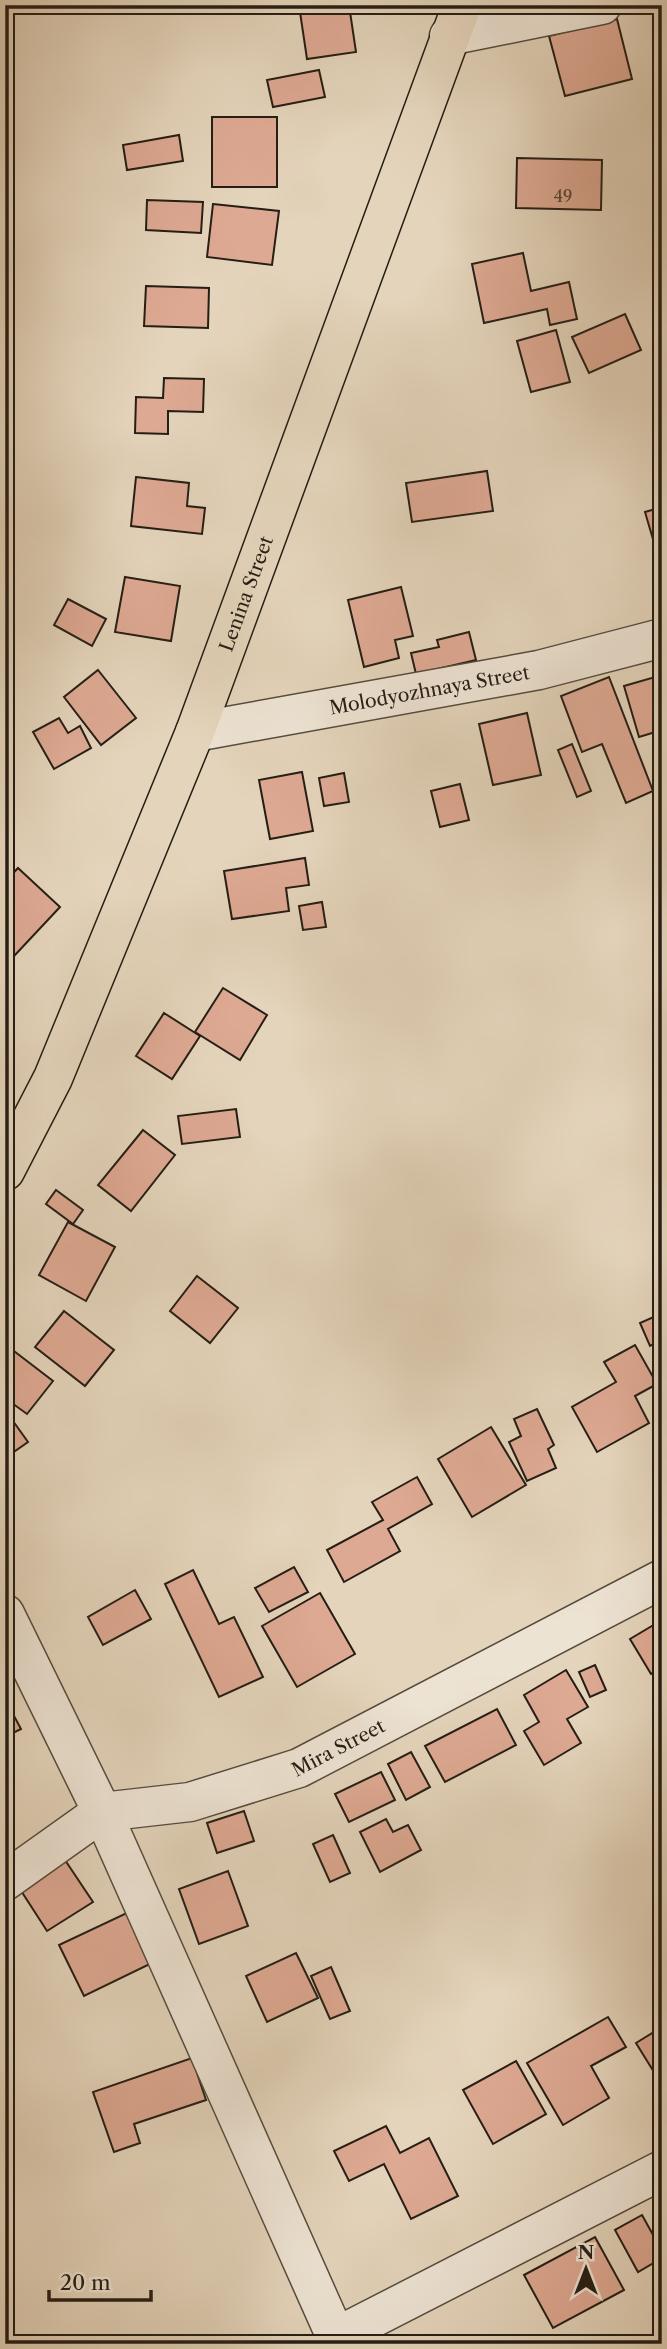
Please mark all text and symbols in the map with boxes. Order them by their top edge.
house number: 49 [554,186,572,206]
street label: Lenina Street [215,533,278,655]
street label: Molodyozhnaya Street [327,661,531,720]
street label: Mira Street [288,1714,389,1782]
north arrow [552,2234,622,2304]
text: N [578,2241,594,2264]
scale bar [49,2258,150,2302]
text: 20 m [60,2270,111,2295]

